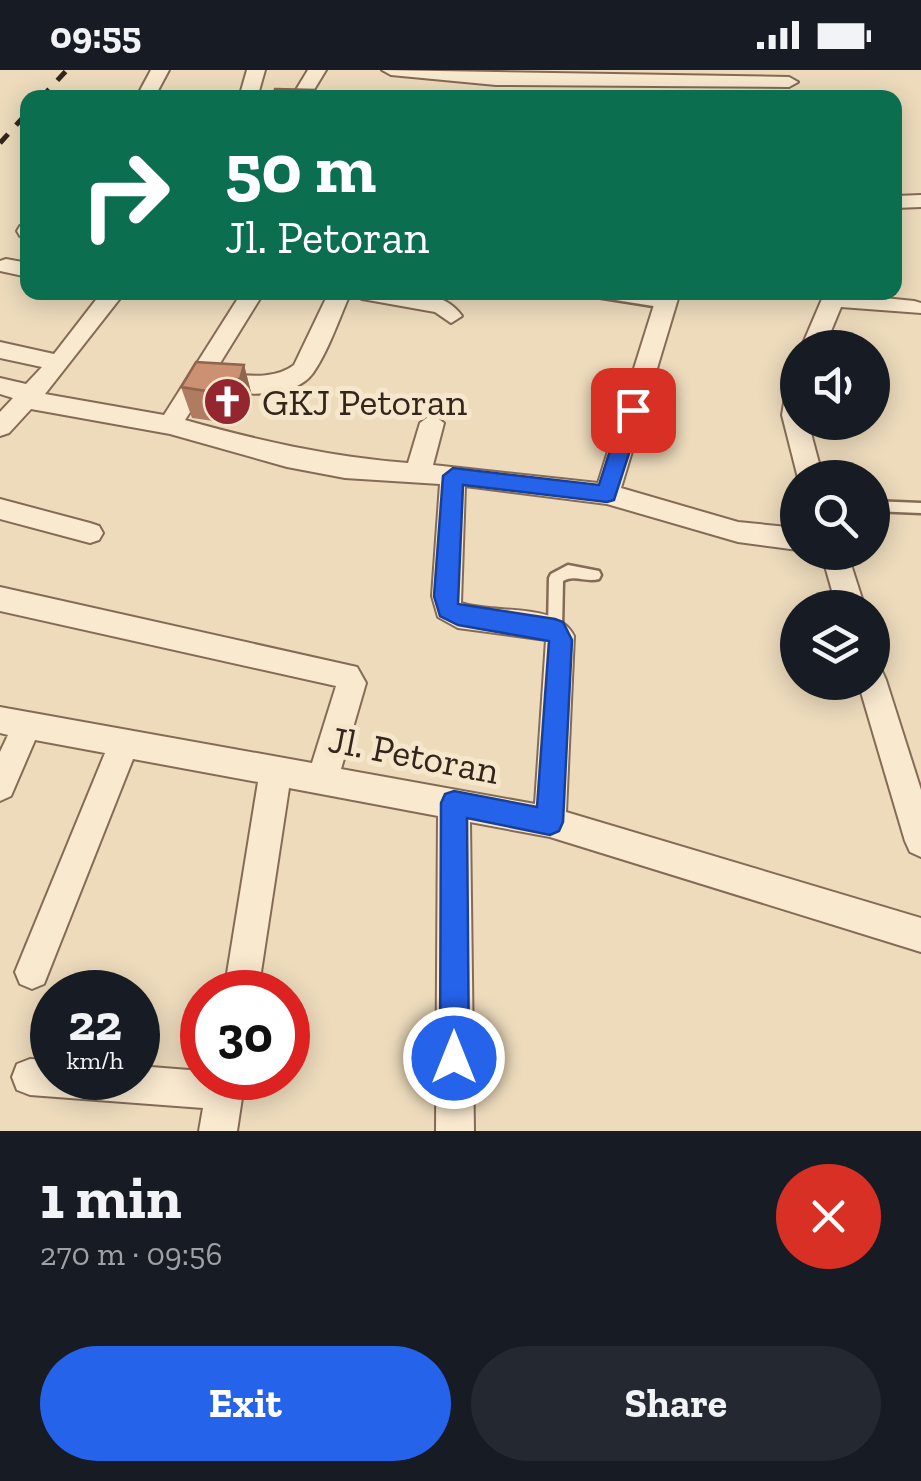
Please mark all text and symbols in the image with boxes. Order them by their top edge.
text: 09:55 [50,12,141,58]
text: 50 m [225,126,376,210]
icon: right [60,130,190,260]
text: Jl. Petoran [225,211,429,265]
map controls [780,330,890,700]
button: sound [780,330,890,440]
pin [591,368,676,453]
church icon: GKJ Petoran [201,376,253,428]
place label: GKJ Petoran [262,379,467,425]
icon: arrive [606,383,661,438]
button: search [780,460,890,570]
button: layers [780,590,890,700]
street label: Jl. Petoran [325,716,503,794]
speed limit sign: 30 [180,970,310,1100]
text: 22 [68,993,122,1053]
position arrow [402,1006,506,1110]
text: km/h [66,1045,124,1075]
text: 1 min [40,1161,182,1233]
button: close [776,1164,881,1269]
text: 270 m · 09:56 [40,1235,222,1273]
button: Exit [40,1346,451,1461]
button: Share [471,1346,881,1461]

